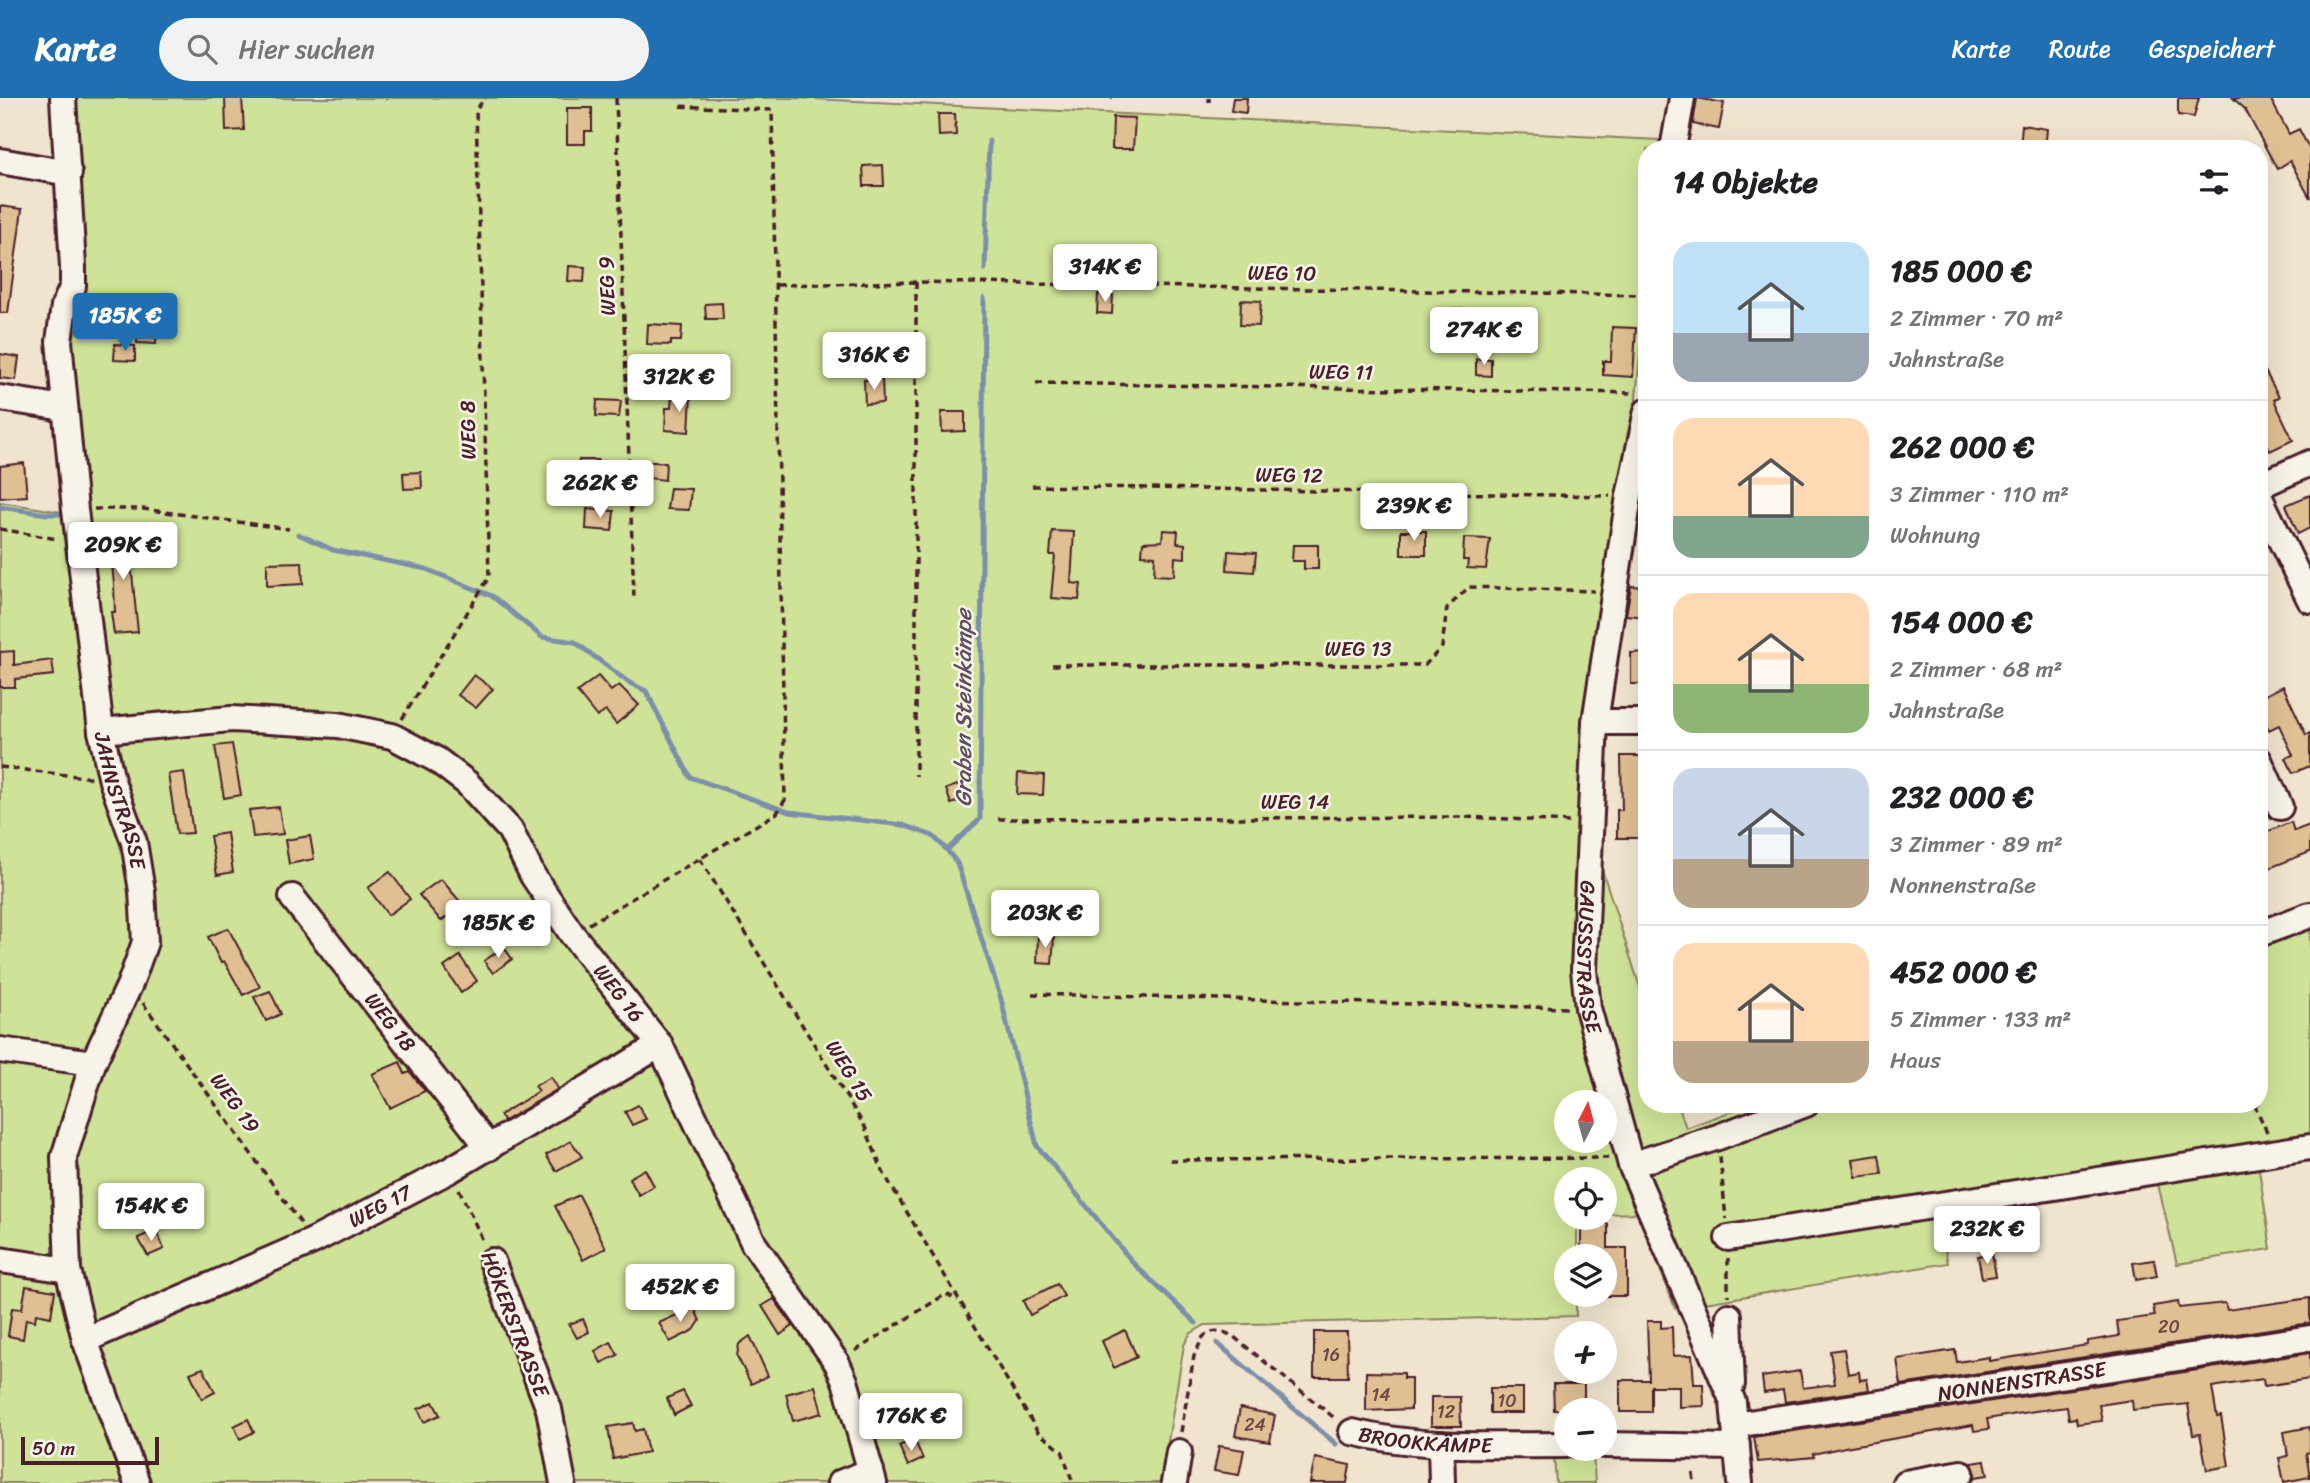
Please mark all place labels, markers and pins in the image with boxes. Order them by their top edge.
pin: 314K € [1048,244,1162,304]
pin: 185K € [68,294,182,353]
pin: 274K € [1427,308,1541,367]
pin: 316K € [817,332,931,392]
pin: 312K € [622,354,736,414]
pin: 262K € [543,460,657,520]
pin: 239K € [1357,484,1471,543]
pin: 209K € [66,522,180,582]
pin: 203K € [988,890,1102,950]
pin: 185K € [441,900,555,960]
pin: 154K € [94,1184,208,1243]
pin: 232K € [1930,1206,2044,1266]
pin: 452K € [623,1264,737,1324]
pin: 176K € [854,1394,968,1453]

